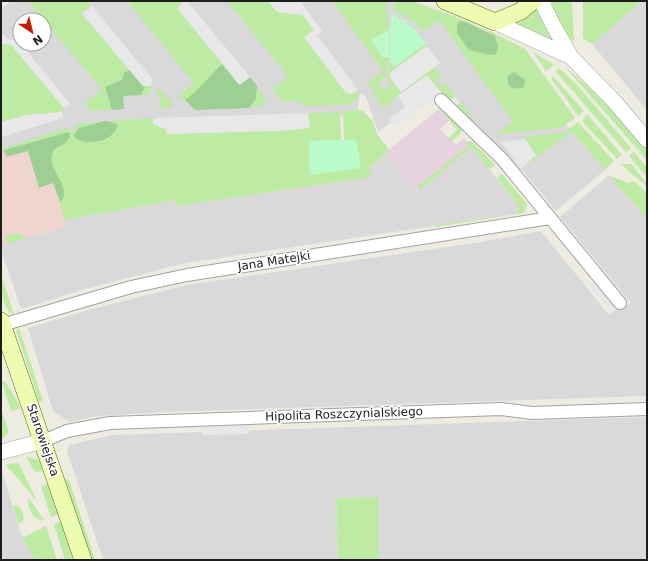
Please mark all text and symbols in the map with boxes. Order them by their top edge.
north arrow [12,12,52,52]
text: N [30,32,45,48]
street label: Jana Matejki [236,248,311,274]
street label: Starowiejska [24,402,62,478]
street label: Hipolita Roszczynialskiego [265,404,423,424]

